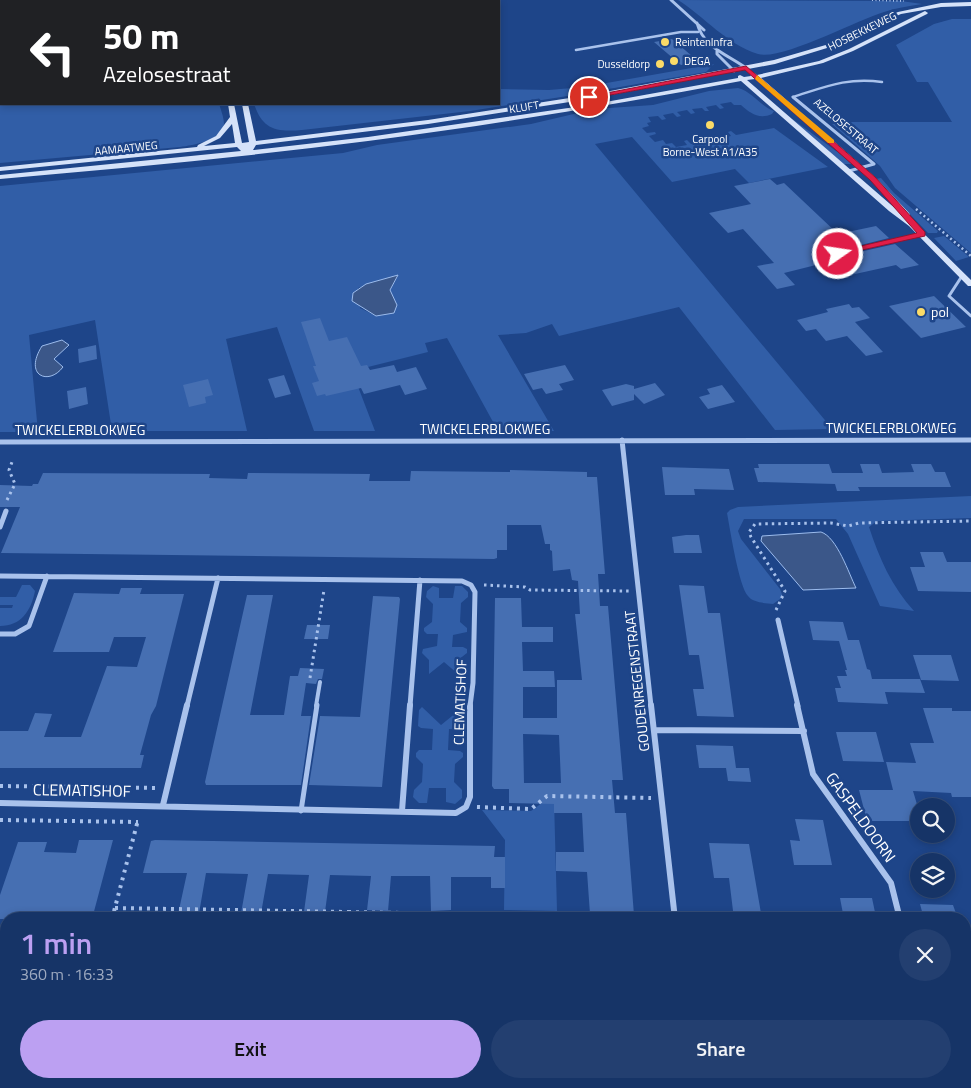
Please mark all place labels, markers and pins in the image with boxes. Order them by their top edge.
place label: ReintenInfra [675,34,733,50]
marker: ReintenInfra [659,36,671,48]
place label: DEGA [684,53,711,69]
marker: DEGA [668,55,680,67]
place label: Dusseldorp [598,56,650,72]
marker: Dusseldorp [654,58,666,70]
pin [568,76,610,118]
marker: Carpool Borne-West A1/A35 [704,119,716,131]
place label: Carpool Borne-West A1/A35 [663,131,757,160]
place label: pol [931,301,949,322]
marker: pol [915,306,927,318]

